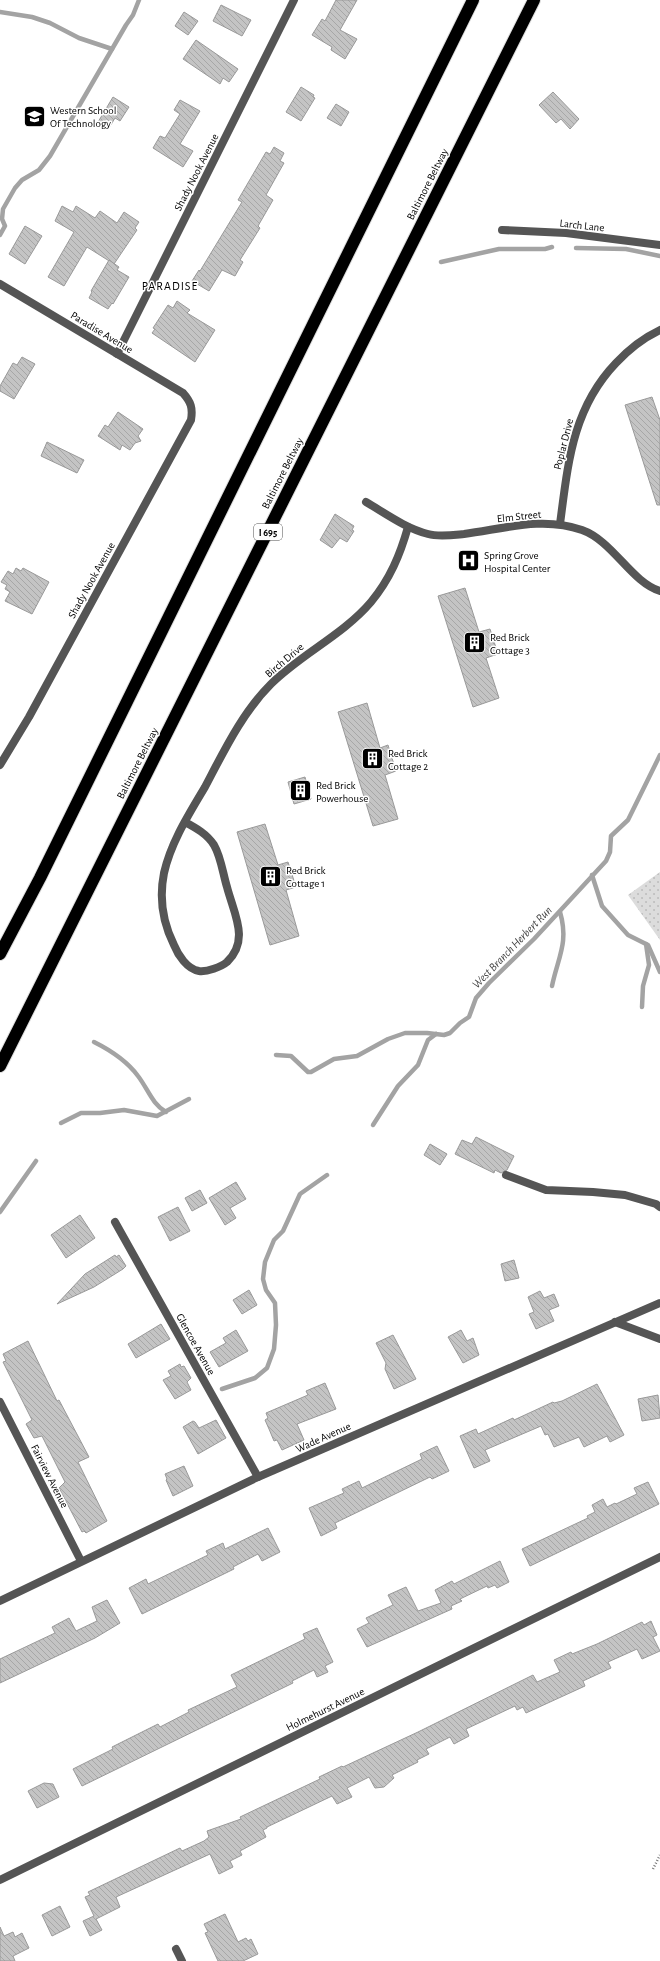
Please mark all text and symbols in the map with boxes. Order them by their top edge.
school or university icon: Western School Of Technology [21,103,47,129]
place label: Western School Of Technology [50,105,116,129]
street label: Shady Nook Avenue [172,132,221,213]
street label: Baltimore Beltway [405,147,450,222]
street label: Larch Lane [559,218,605,233]
district label: PARADISE [142,280,198,292]
street label: Paradise Avenue [69,310,135,355]
street label: Poplar Drive [552,417,575,471]
street label: Baltimore Beltway [260,436,305,511]
street label: Elm Street [496,509,542,524]
road number: I 695 [254,524,282,540]
street label: Shady Nook Avenue [66,540,117,620]
hospital icon: Spring Grove Hospital Center [455,548,481,574]
place label: Spring Grove Hospital Center [484,550,551,574]
building icon: Red Brick Cottage 3 [461,630,487,656]
place label: Red Brick Cottage 3 [490,632,530,656]
street label: Birch Drive [263,641,306,680]
street label: Baltimore Beltway [115,726,160,801]
building icon: Red Brick Cottage 2 [359,746,385,772]
place label: Red Brick Cottage 2 [388,748,428,772]
building icon: Red Brick Powerhouse [287,778,313,804]
place label: Red Brick Powerhouse [316,780,368,804]
building icon: Red Brick Cottage 1 [258,863,284,889]
place label: Red Brick Cottage 1 [286,865,326,889]
water label: West Branch Herbert Run [470,904,554,990]
street label: Glencoe Avenue [174,1312,217,1377]
street label: Wade Avenue [294,1420,352,1454]
street label: Fairview Avenue [29,1443,70,1510]
street label: Holmehurst Avenue [284,1686,366,1733]

